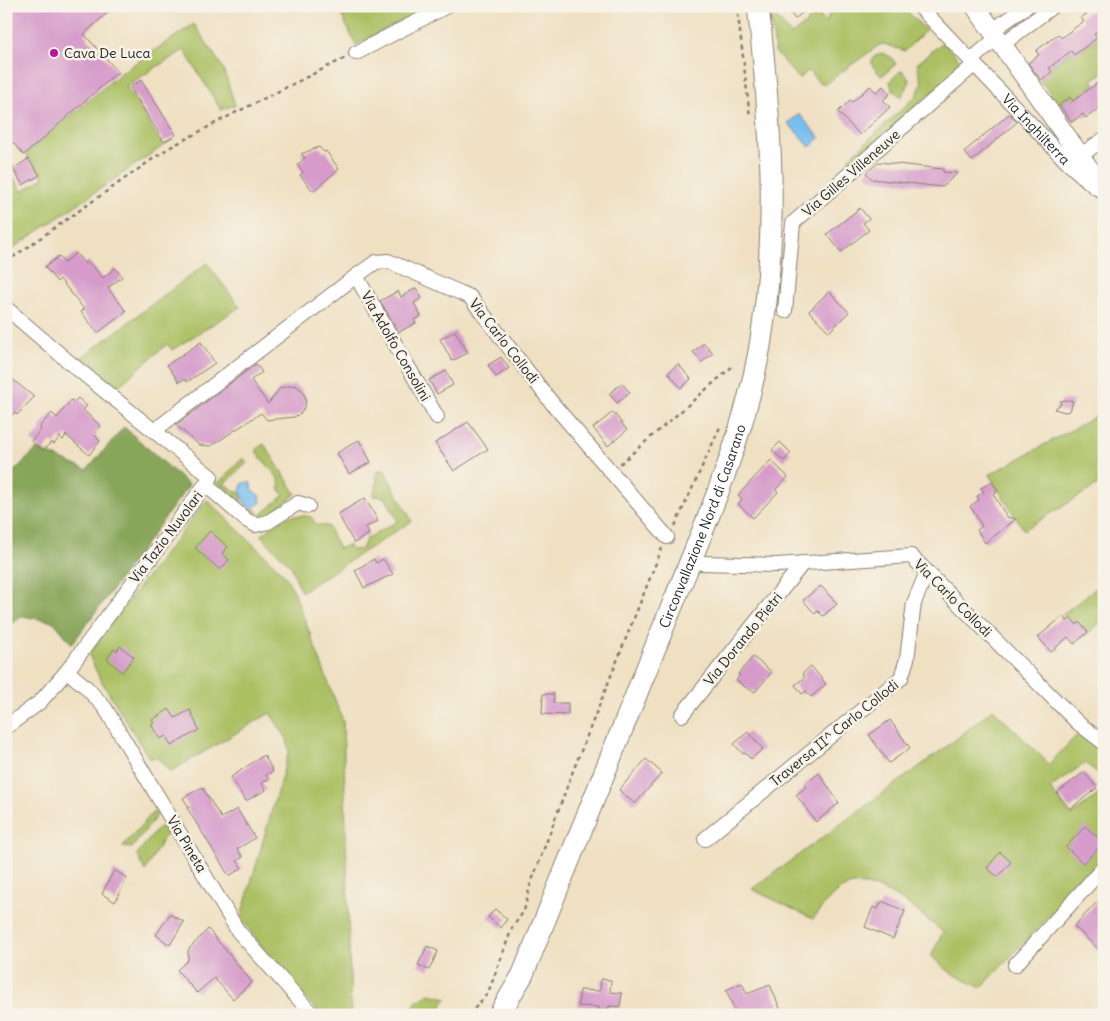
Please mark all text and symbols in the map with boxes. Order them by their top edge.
place label: Cava De Luca [64,44,151,62]
marker: Cava De Luca [48,47,60,59]
street label: Via Inghilterra [998,90,1074,169]
street label: Via Gilles Villeneuve [798,126,904,220]
street label: Via Adolfo Consolini [357,288,435,404]
street label: Via Carlo Collodi [465,295,543,387]
street label: Circonvallazione Nord di Casarano [655,422,750,631]
street label: Via Tazio Nuvolari [125,487,207,587]
street label: Via Carlo Collodi [910,555,996,641]
street label: Via Dorando Pietri [700,589,786,689]
street label: Traversa II^ Carlo Collodi [766,676,902,790]
street label: Via Pineta [163,812,211,876]

